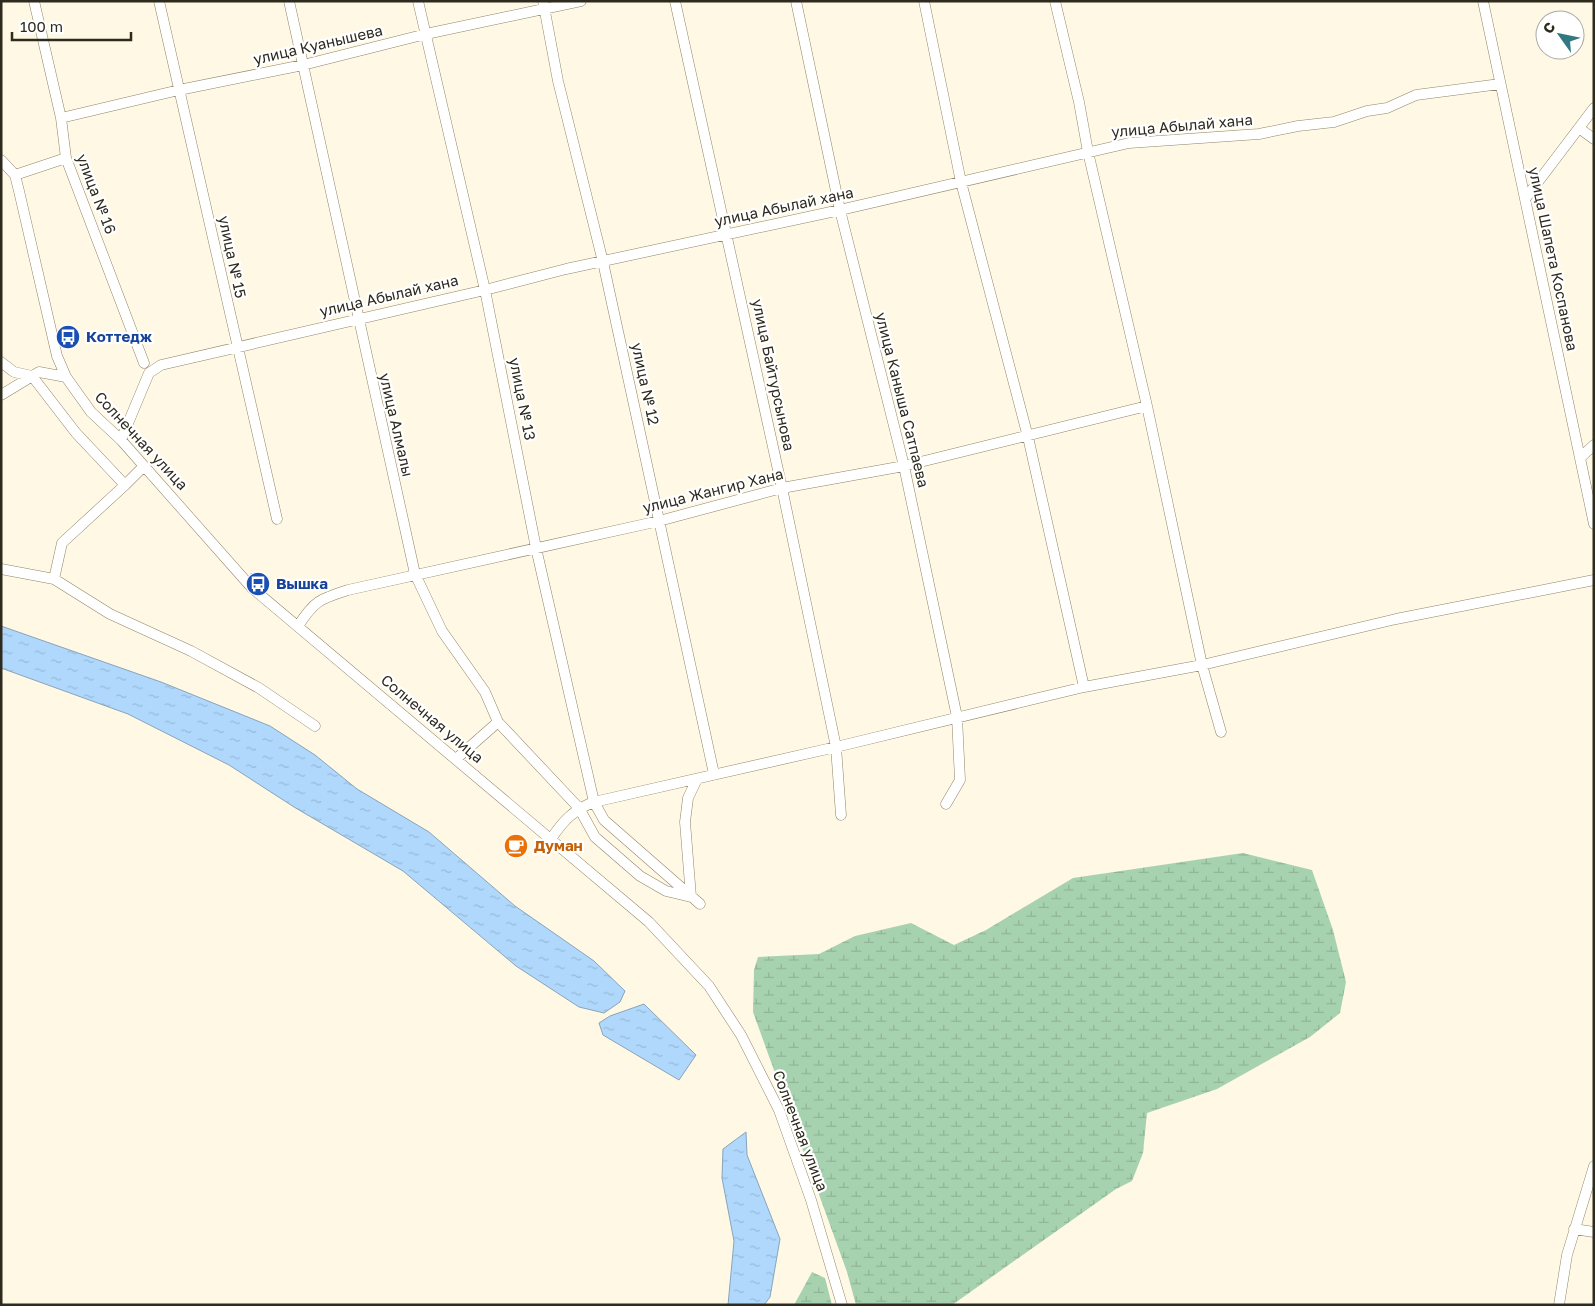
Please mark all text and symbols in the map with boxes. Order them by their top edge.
scale bar [12,10,131,42]
north arrow [1535,10,1585,60]
text: 100 m [20,17,63,35]
text: С [1539,19,1559,36]
street label: улица Куанышева [251,20,384,68]
street label: улица Абылай хана [1110,110,1253,140]
street label: улица № 16 [73,151,120,236]
street label: улица Шапета Коспанова [1526,165,1582,352]
street label: улица Абылай хана [713,182,855,230]
street label: улица № 15 [215,214,250,300]
street label: улица Абылай хана [318,270,460,320]
street label: улица Байтурсынова [749,297,799,452]
street label: улица Каныша Сатпаева [872,310,933,489]
bus stop icon: Коттедж [55,324,81,350]
place label: Коттедж [86,327,153,345]
street label: улица № 12 [628,341,663,427]
street label: улица № 13 [506,356,540,442]
street label: улица Алмалы [376,371,418,478]
street label: Солнечная улица [92,387,192,493]
street label: улица Жангир Хана [640,464,785,516]
bus stop icon: Вышка [245,571,271,597]
place label: Вышка [276,574,328,592]
street label: Солнечная улица [378,670,487,766]
cafe icon: Думан [503,833,529,859]
place label: Думан [534,836,583,854]
street label: Солнечная улица [770,1068,832,1194]

